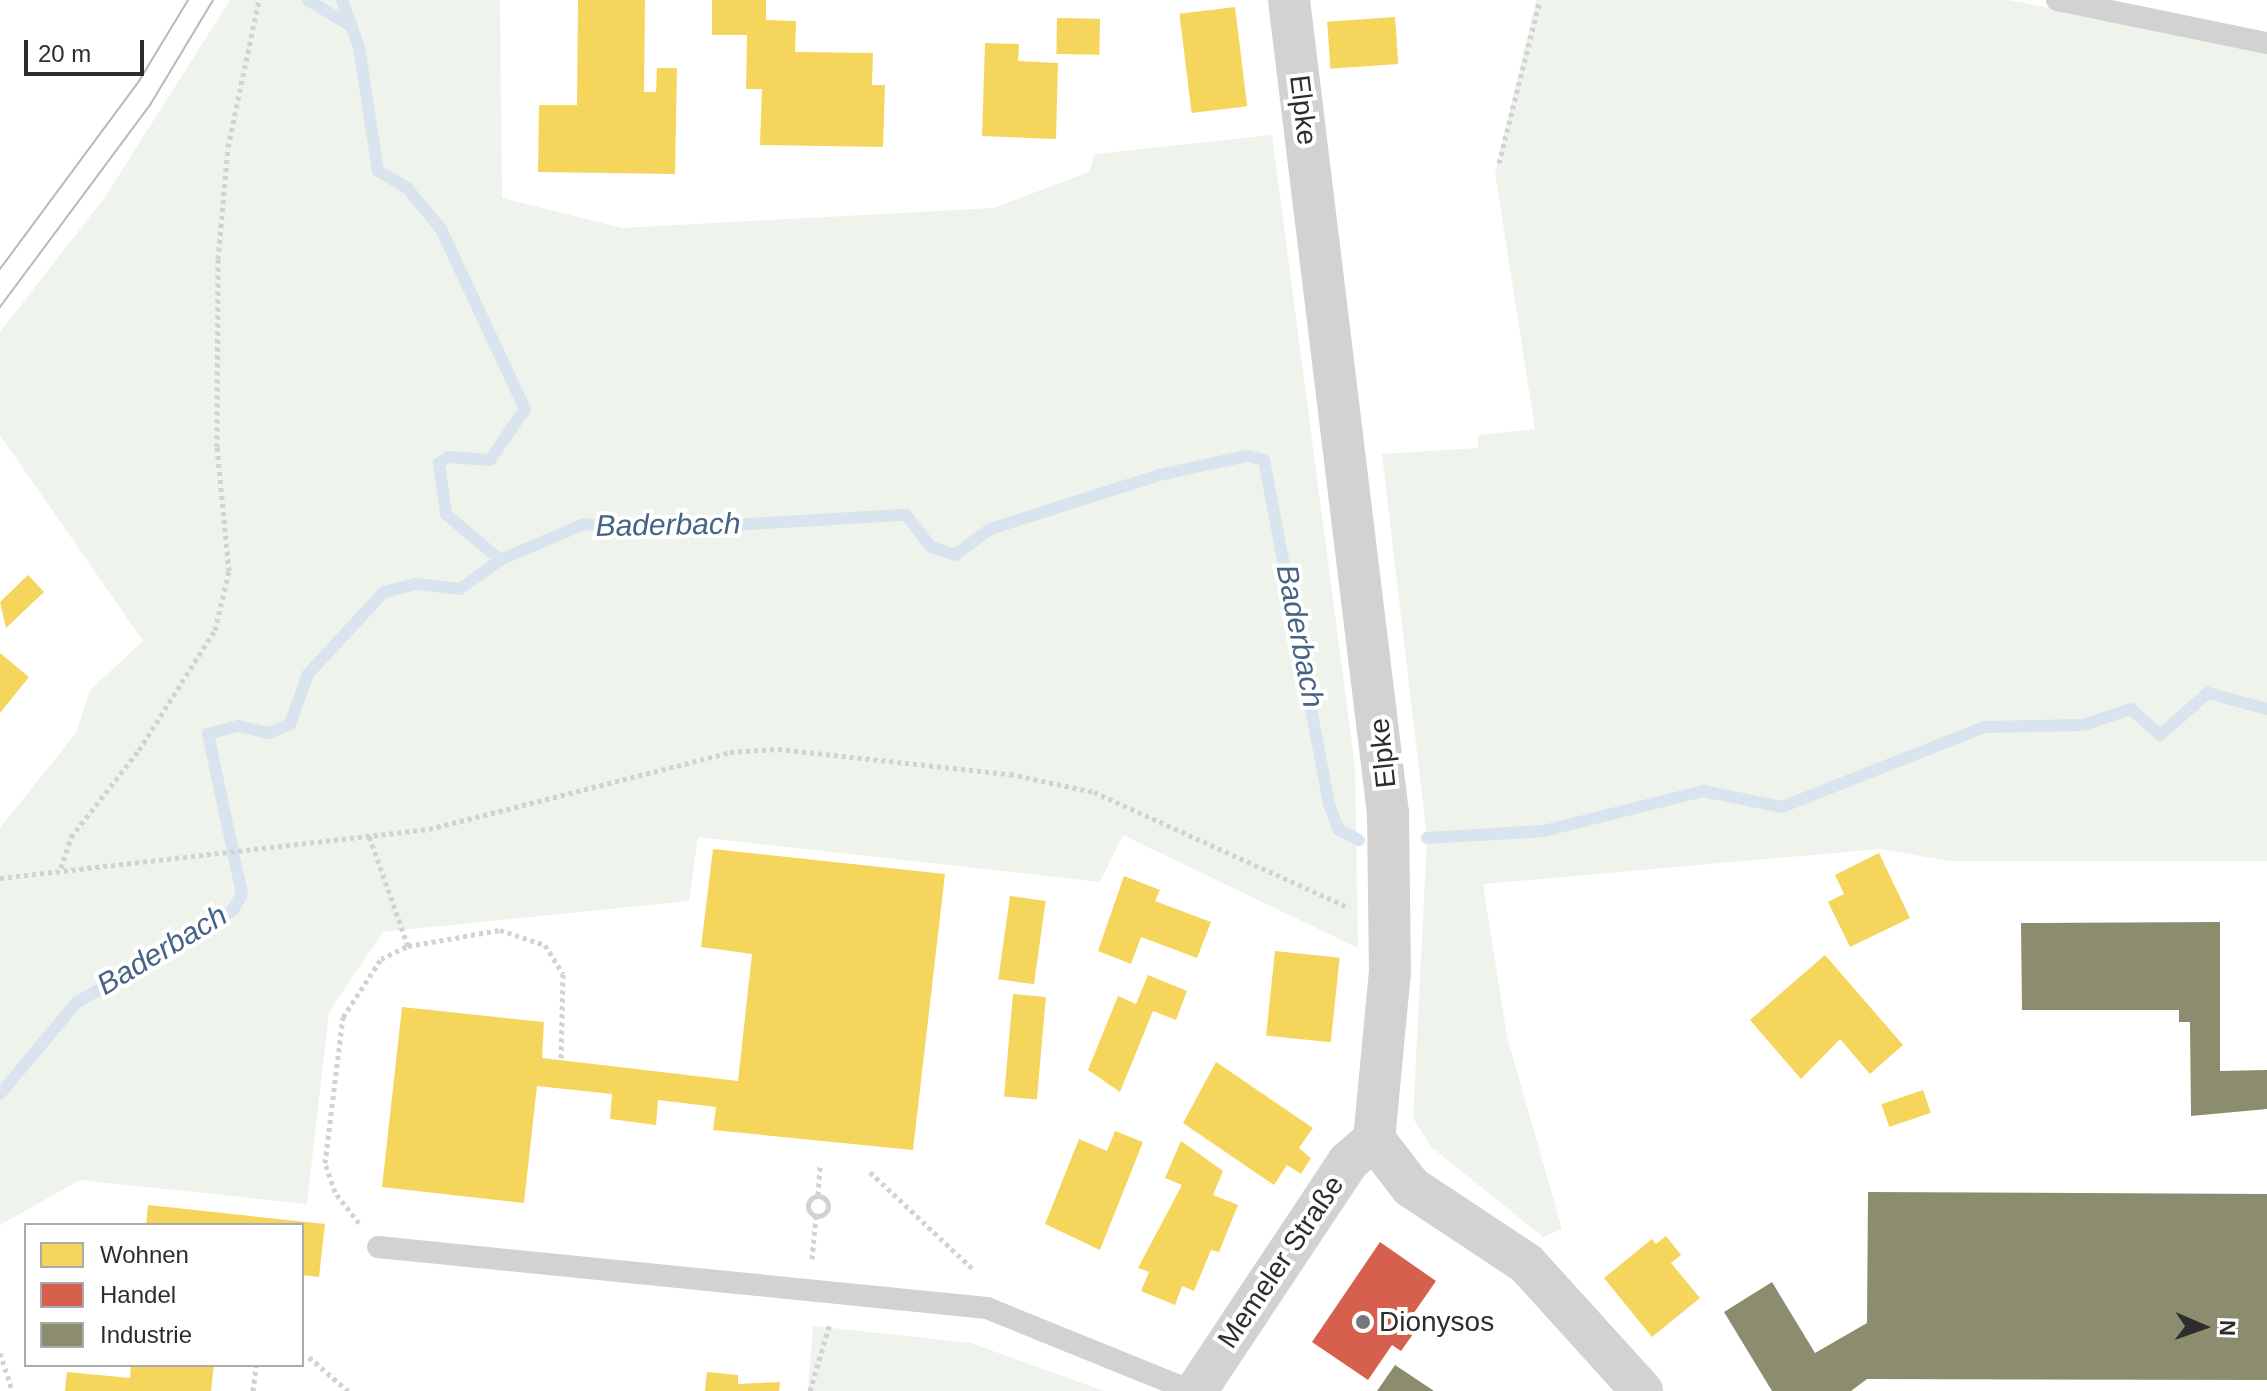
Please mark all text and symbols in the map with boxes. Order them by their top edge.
scale bar [28,24,148,74]
text: 20 m [38,40,91,67]
street label: Elpke [1282,73,1324,147]
water label: Baderbach [595,506,741,544]
water label: Baderbach [1268,561,1332,711]
street label: Elpke [1363,716,1403,790]
water label: Baderbach [91,897,233,1003]
street label: Memeler Straße [1211,1169,1351,1355]
legend [24,1223,304,1367]
text: Wohnen [100,1241,189,1268]
text: Handel [100,1281,176,1308]
north arrow [2163,1287,2243,1367]
place label: Dionysos [1379,1305,1494,1339]
marker: Dionysos [1354,1313,1372,1331]
text: N [2215,1319,2240,1336]
text: Industrie [100,1321,192,1348]

